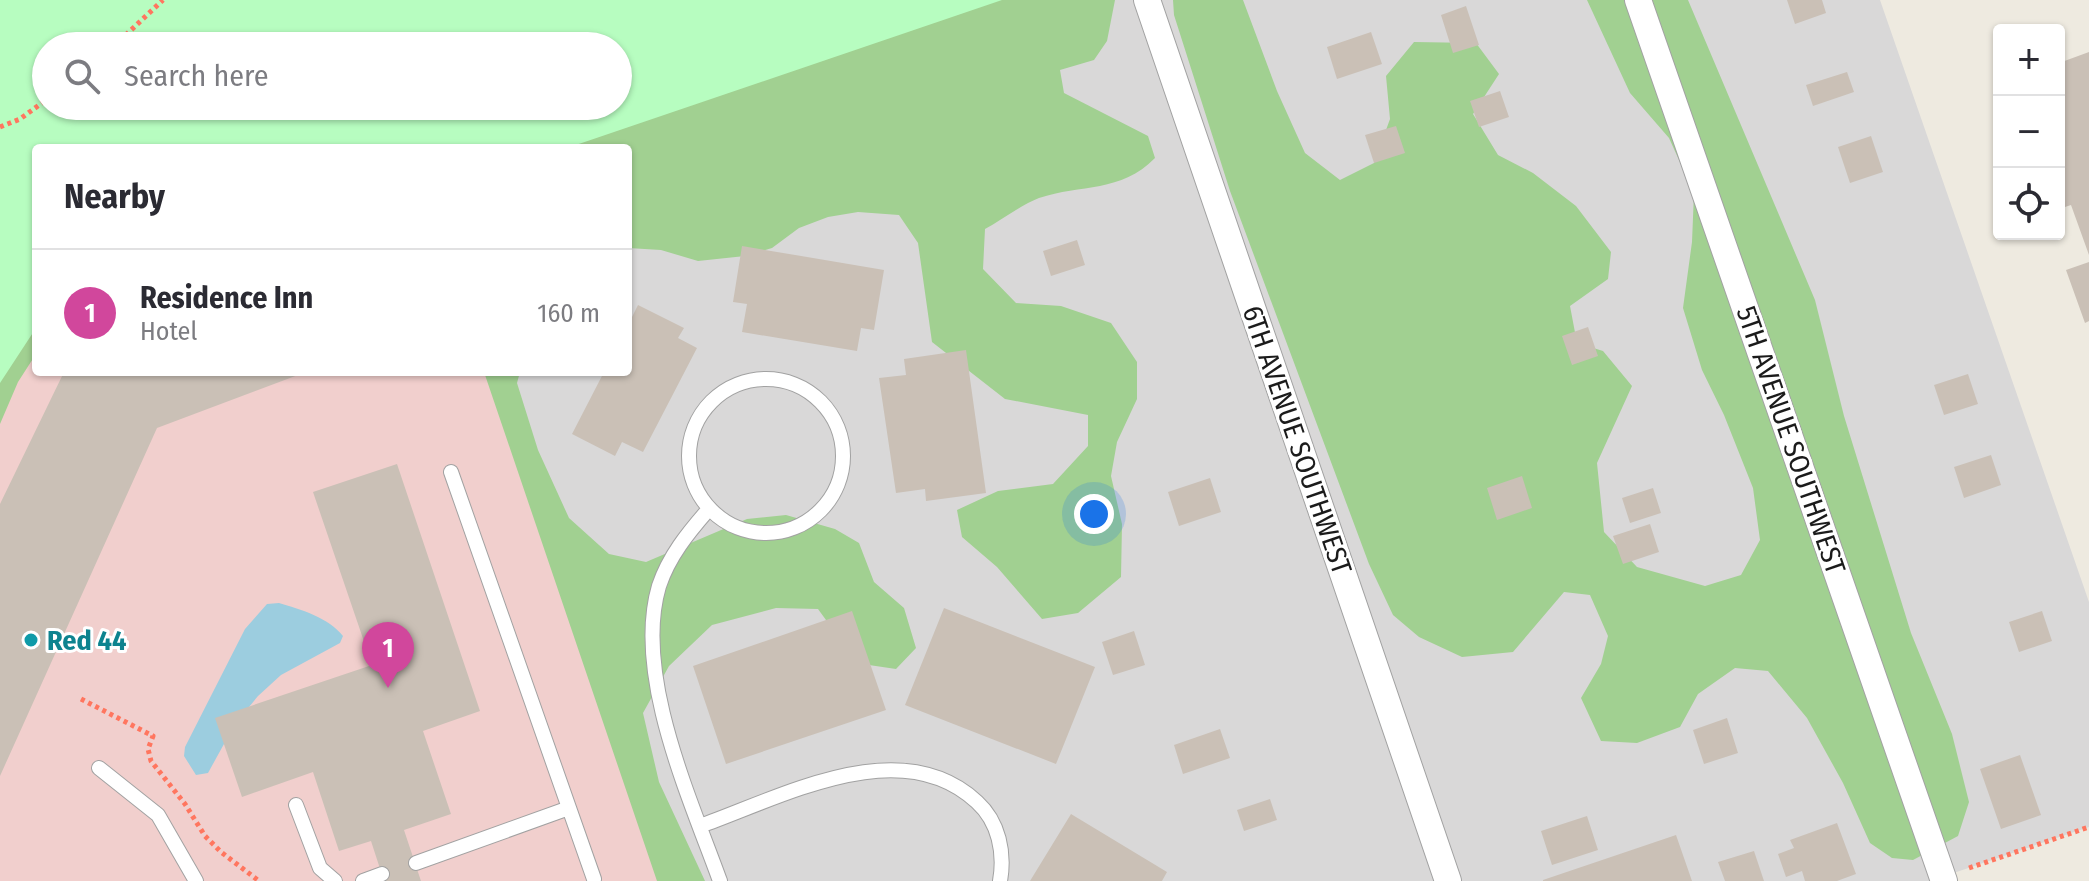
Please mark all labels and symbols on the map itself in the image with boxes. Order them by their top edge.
street label: 6TH AVENUE SOUTHWEST [1236,301,1358,579]
street label: 5TH AVENUE SOUTHWEST [1730,302,1852,578]
your location [1074,494,1114,534]
pin: 1 [362,622,414,688]
place label: Red 44 [47,624,126,657]
marker: Red 44 [22,631,40,649]

